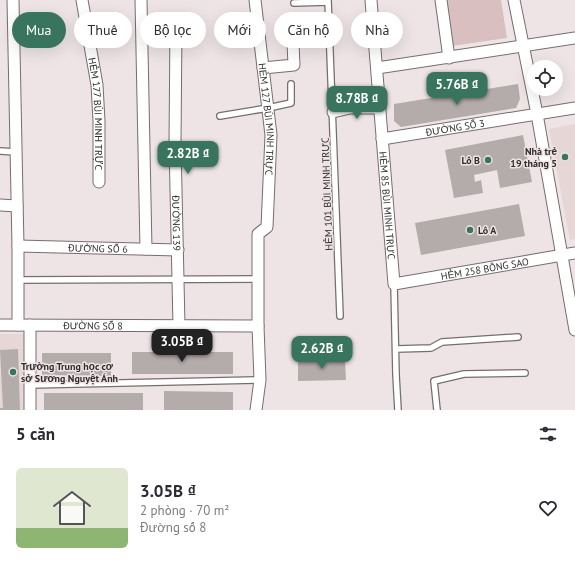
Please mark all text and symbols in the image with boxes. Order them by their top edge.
chip: Mua [12,12,66,48]
chip: Thuê [74,12,132,48]
chip: Bộ lọc [140,12,206,48]
chip: Mới [214,12,266,48]
chip: Căn hộ [274,12,343,48]
chip: Nhà [351,12,403,48]
street label: HẺM 177 BÙI MINH TRỰC [86,57,106,170]
map controls [527,60,563,96]
button: locate [527,60,563,96]
street label: HẺM 127 BÙI MINH TRỰC [256,62,278,176]
pin: 5.76B ₫ [420,72,494,106]
text: 5.76B ₫ [436,76,478,93]
pin: 8.78B ₫ [320,86,394,120]
text: 8.78B ₫ [336,90,378,107]
street label: ĐƯỜNG SỐ 3 [424,116,485,139]
street label: HẺM 101 BÙI MINH TRỰC [319,137,335,251]
pin: 2.82B ₫ [151,141,225,175]
text: 2.82B ₫ [167,145,209,162]
place label: Nhà trẻ 19 tháng 5 [510,145,557,170]
street label: HẺM 85 BÙI MINH TRỰC [377,151,398,260]
marker: Nhà trẻ 19 tháng 5 [560,152,570,162]
place label: Lô B [461,154,480,167]
marker: Lô B [483,155,493,165]
street label: ĐƯỜNG 139 [170,194,184,251]
place label: Lô A [478,224,497,237]
marker: Lô A [465,225,475,235]
street label: ĐƯỜNG SỐ 6 [67,241,128,255]
street label: HẺM 258 BÔNG SAO [440,255,530,282]
street label: ĐƯỜNG SỐ 8 [62,319,123,332]
pin: 3.05B ₫ [145,329,219,363]
text: 3.05B ₫ [161,333,203,350]
pin: 2.62B ₫ [285,336,359,370]
text: 2.62B ₫ [301,340,343,357]
place label: Trường Trung học cơ sở Sương Nguyệt Ánh [21,360,118,385]
marker: Trường Trung học cơ sở Sương Nguyệt Ánh [8,367,18,377]
text: 5 căn [16,423,55,445]
icon: filters [537,423,559,445]
text: 3.05B ₫ [140,480,196,502]
icon: home [48,484,96,532]
icon: heart [537,497,559,519]
text: 2 phòng · 70 m² [140,502,230,519]
text: Đường số 8 [140,519,206,536]

